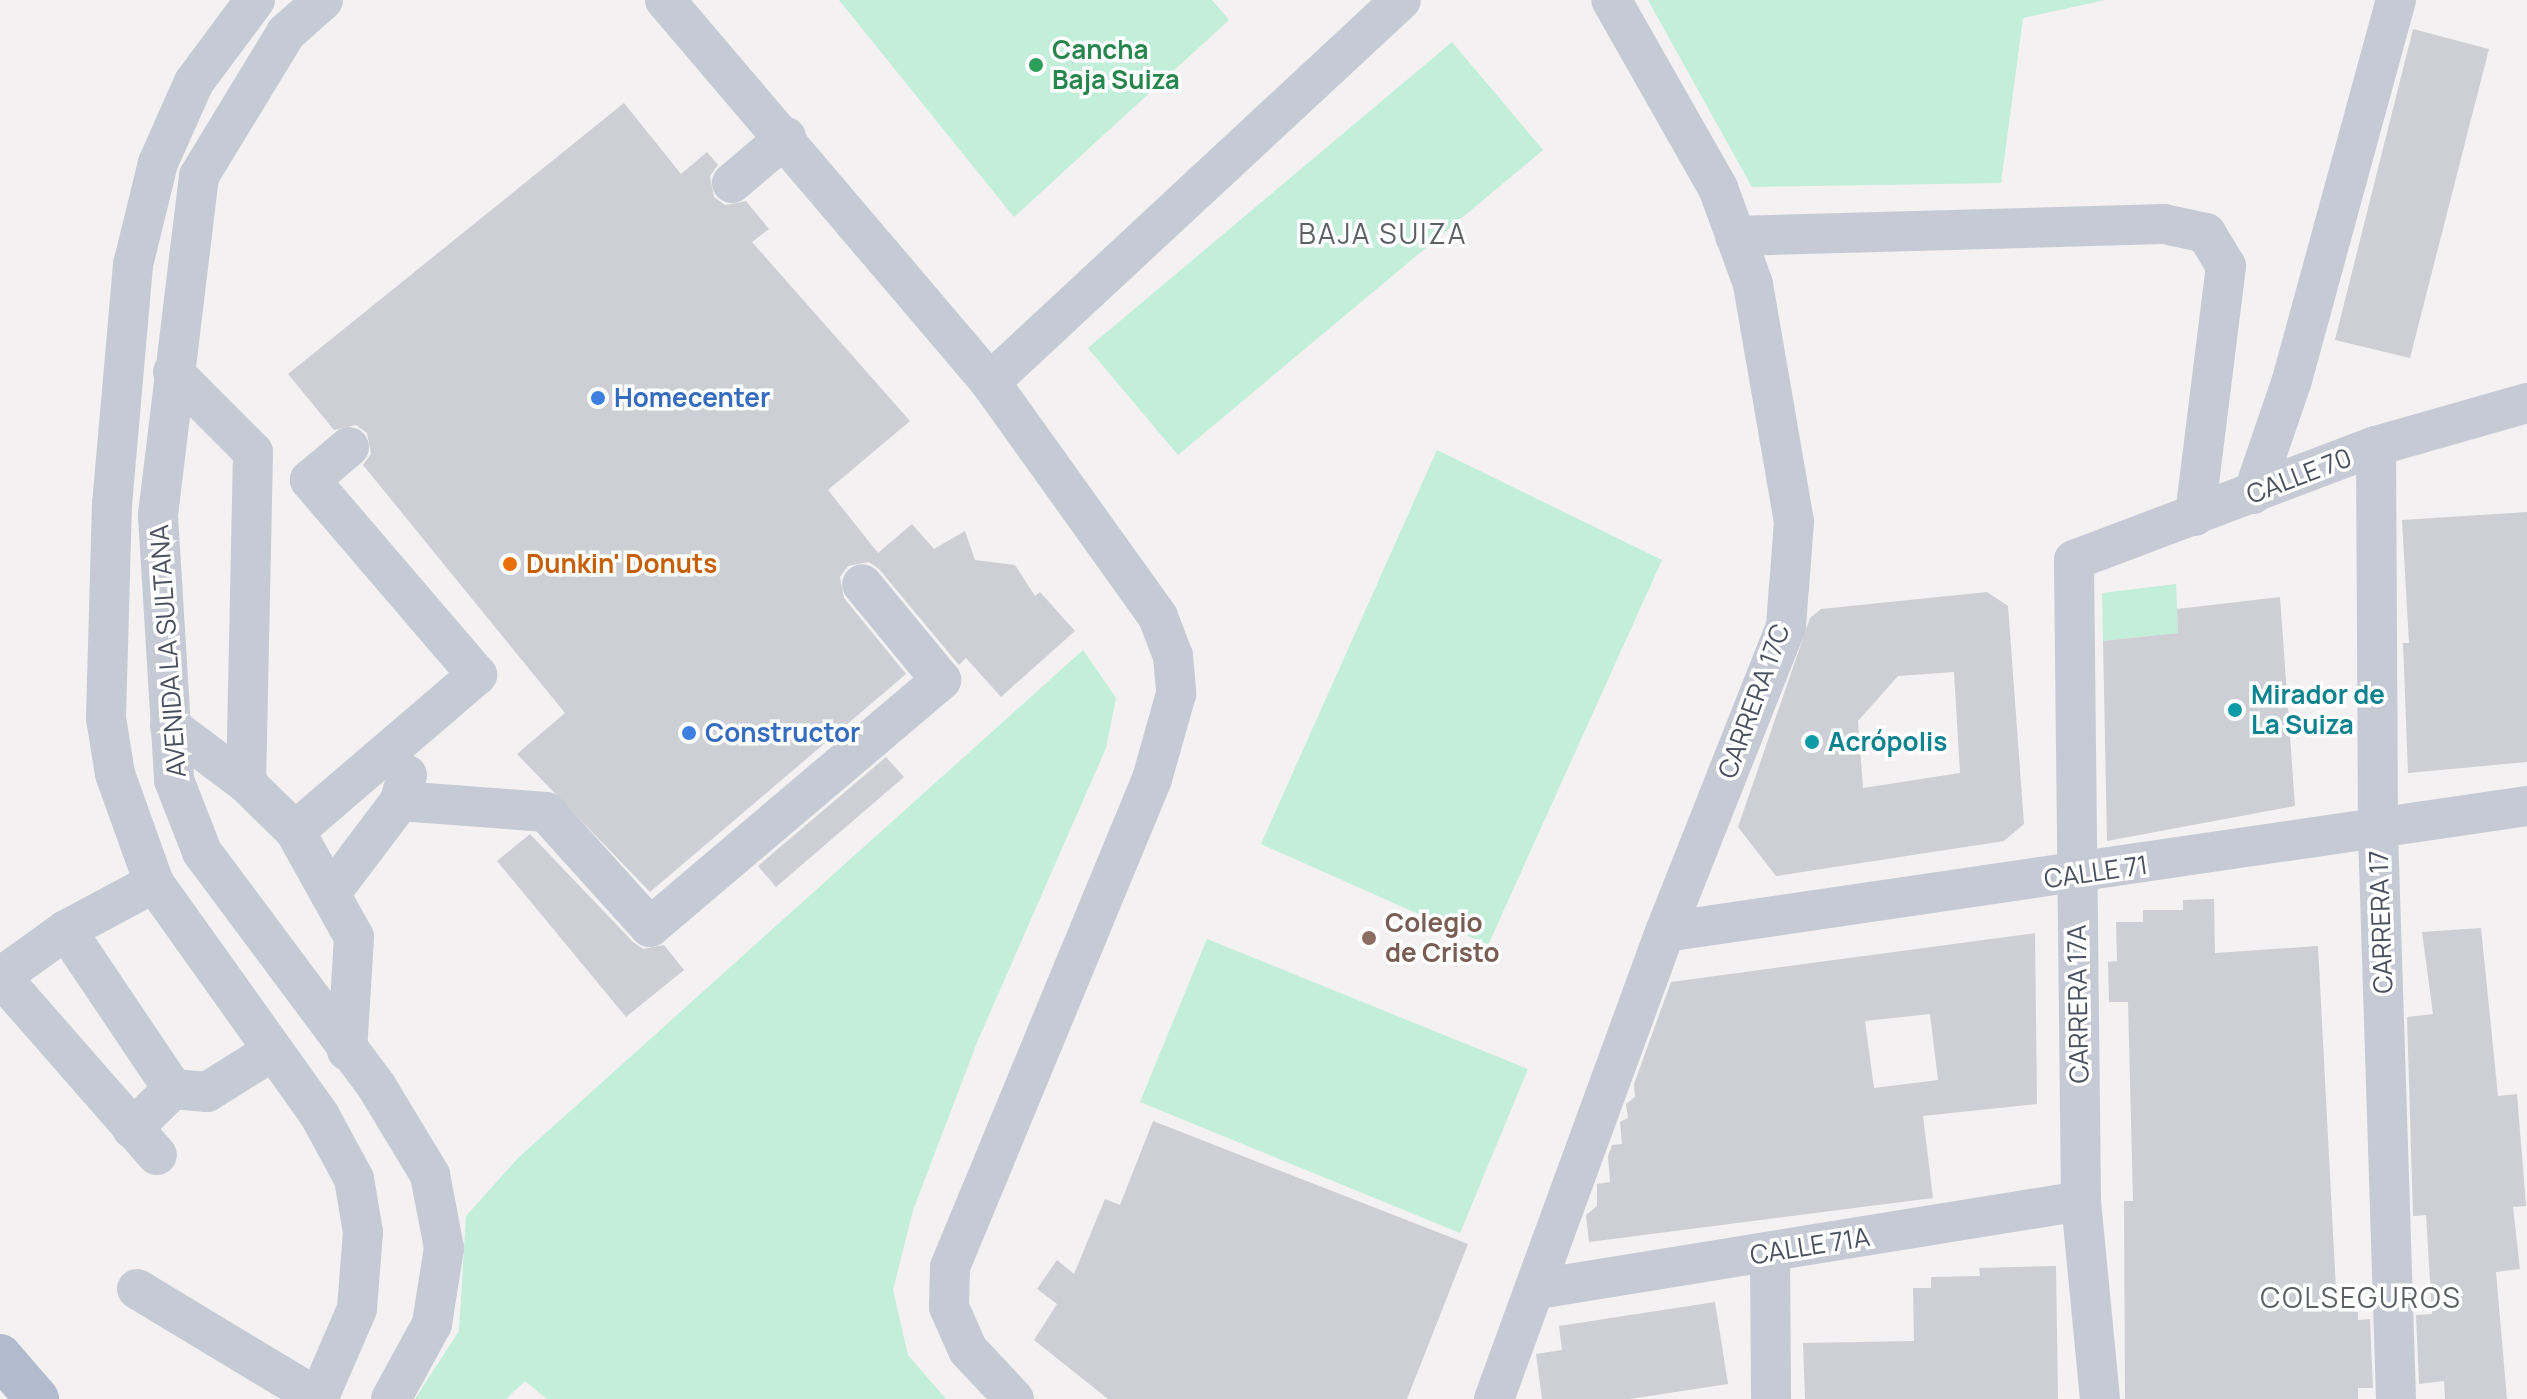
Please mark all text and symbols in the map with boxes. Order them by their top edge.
place label: Cancha Baja Suiza [1052,34,1180,96]
marker: Cancha Baja Suiza [1027,56,1045,74]
district label: BAJA SUIZA [1298,216,1468,250]
place label: Homecenter [614,382,770,414]
marker: Homecenter [589,389,607,407]
street label: CALLE 70 [2242,442,2356,510]
street label: AVENIDA LA SULTANA [144,524,192,778]
place label: Dunkin' Donuts [526,548,717,580]
marker: Dunkin' Donuts [501,555,519,573]
street label: CARRERA 17C [1712,620,1796,782]
place label: Mirador de La Suiza [2251,679,2385,740]
marker: Mirador de La Suiza [2226,701,2244,719]
place label: Constructor [705,717,860,749]
marker: Constructor [680,724,698,742]
place label: Acrópolis [1828,726,1947,758]
marker: Acrópolis [1803,733,1821,751]
street label: CALLE 71 [2042,849,2150,895]
street label: CARRERA 17 [2363,850,2399,994]
place label: Colegio de Cristo [1385,907,1499,968]
street label: CARRERA 17A [2061,924,2095,1084]
marker: Colegio de Cristo [1360,929,1378,947]
street label: CALLE 71A [1748,1221,1872,1271]
district label: COLSEGUROS [2260,1280,2462,1314]

